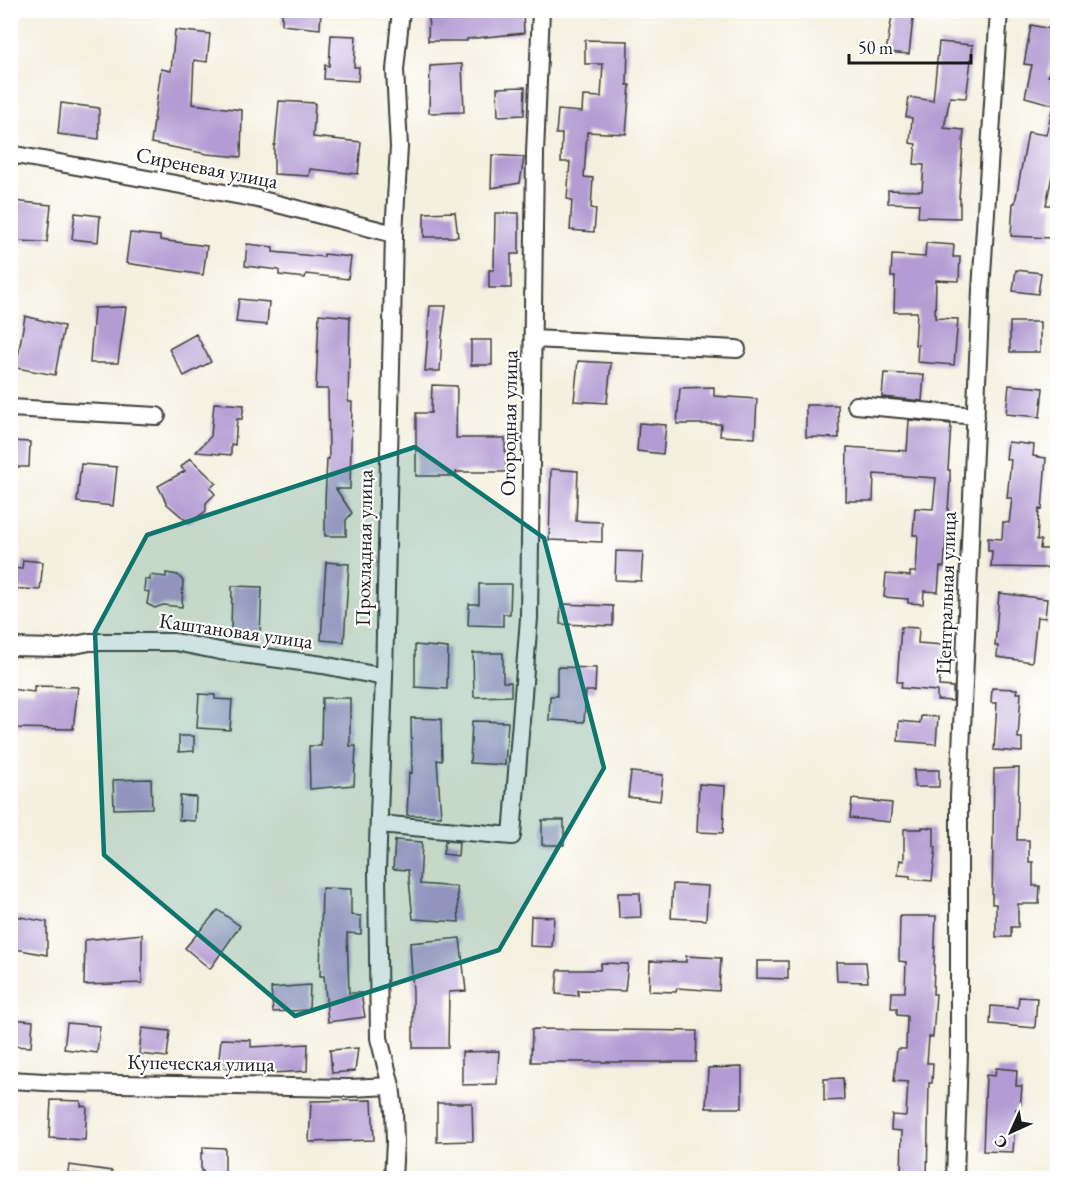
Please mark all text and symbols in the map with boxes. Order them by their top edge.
scale bar [849,27,970,65]
text: 50 m [858,36,893,59]
street label: Сиреневая улица [134,141,281,195]
street label: Огородная улица [494,349,523,496]
street label: Прохладная улица [349,469,378,627]
street label: Центральная улица [929,510,962,675]
street label: Каштановая улица [157,606,315,655]
street label: Купеческая улица [127,1048,276,1077]
north arrow [981,1102,1041,1162]
text: С [989,1131,1012,1154]

